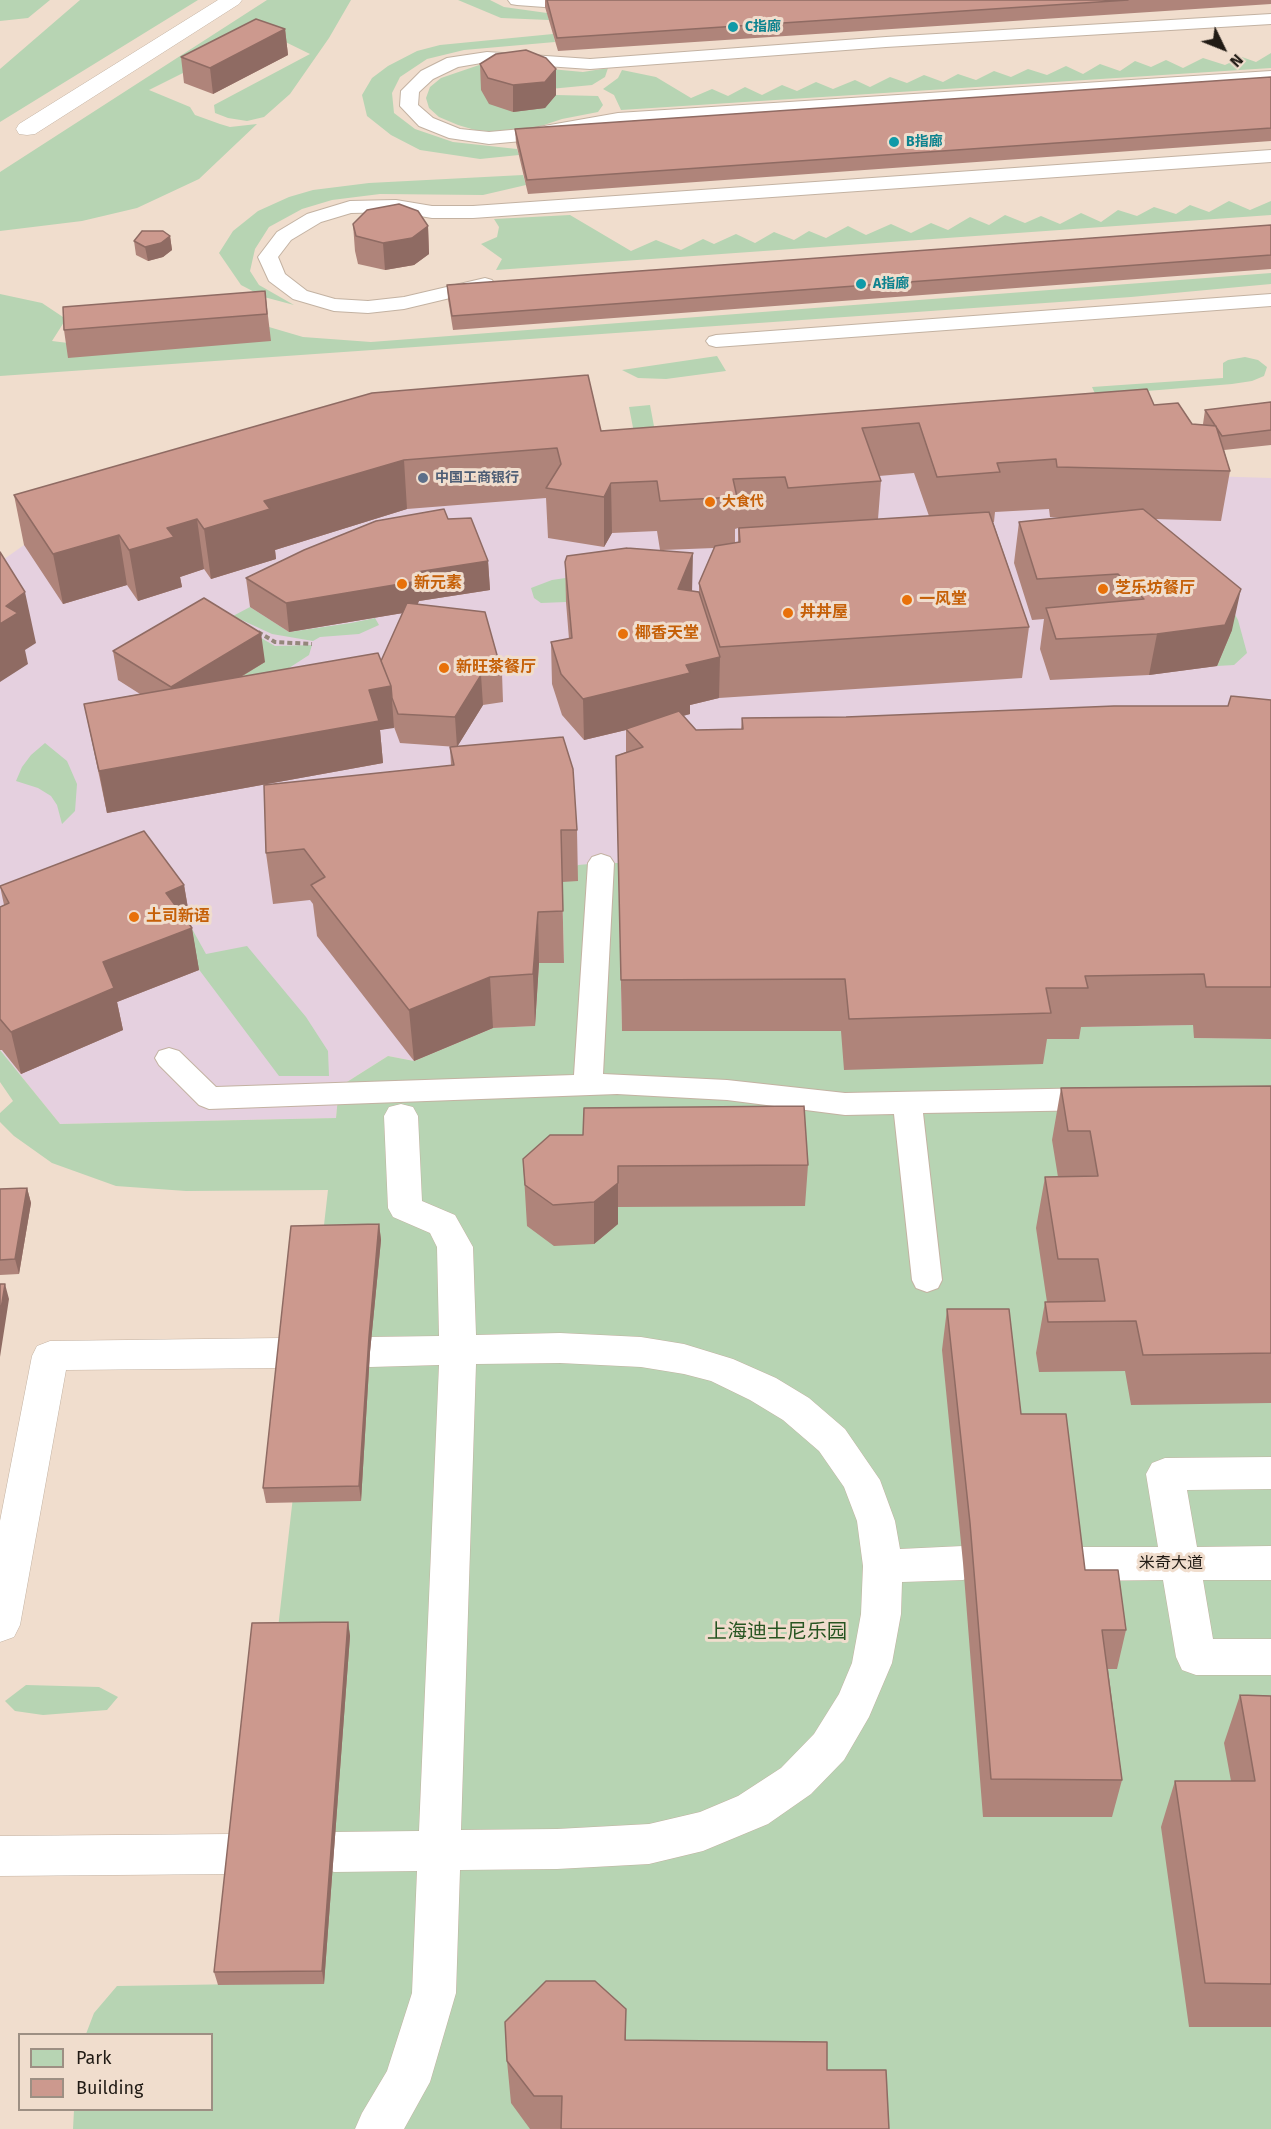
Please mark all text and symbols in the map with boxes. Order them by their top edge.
north arrow [1193,18,1253,78]
place label: C指廊 [745,19,781,35]
marker: C指廊 [726,20,740,34]
text: N [1226,50,1247,71]
place label: B指廊 [906,134,943,150]
marker: B指廊 [887,135,901,149]
place label: A指廊 [873,276,909,292]
marker: A指廊 [854,277,868,291]
place label: 中国工商银行 [435,470,519,486]
marker: 中国工商银行 [416,471,430,485]
place label: 大食代 [722,494,764,510]
marker: 大食代 [703,495,717,509]
place label: 新元素 [414,574,462,594]
marker: 新元素 [395,577,409,591]
place label: 芝乐坊餐厅 [1115,579,1195,599]
marker: 芝乐坊餐厅 [1096,582,1110,596]
place label: 一风堂 [919,590,967,610]
marker: 一风堂 [900,593,914,607]
place label: 丼丼屋 [800,603,848,623]
marker: 丼丼屋 [781,606,795,620]
place label: 椰香天堂 [635,624,699,644]
marker: 椰香天堂 [616,627,630,641]
place label: 新旺茶餐厅 [456,658,536,678]
marker: 新旺茶餐厅 [437,661,451,675]
place label: 土司新语 [146,907,210,927]
marker: 土司新语 [127,910,141,924]
street label: 米奇大道 [1139,1554,1203,1574]
park label: 上海迪士尼乐园 [707,1620,847,1644]
legend [18,2033,213,2111]
text: Park [76,2047,111,2069]
text: Building [76,2077,143,2099]

